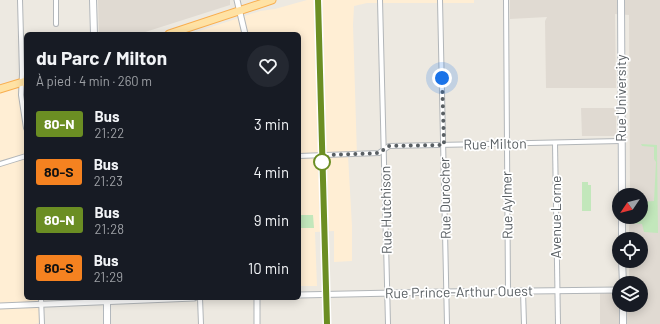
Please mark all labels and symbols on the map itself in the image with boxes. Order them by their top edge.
street label: Rue University [612,54,629,142]
your location [432,68,452,88]
street label: Rue Milton [463,134,527,153]
unlabelled marker [313,153,331,171]
street label: Rue Durocher [435,157,454,239]
street label: Rue Hutchison [376,166,395,254]
street label: Rue Aylmer [497,171,516,239]
street label: Avenue Lorne [547,176,564,258]
north arrow [612,188,648,224]
street label: Rue Prince-Arthur Ouest [385,282,533,301]

